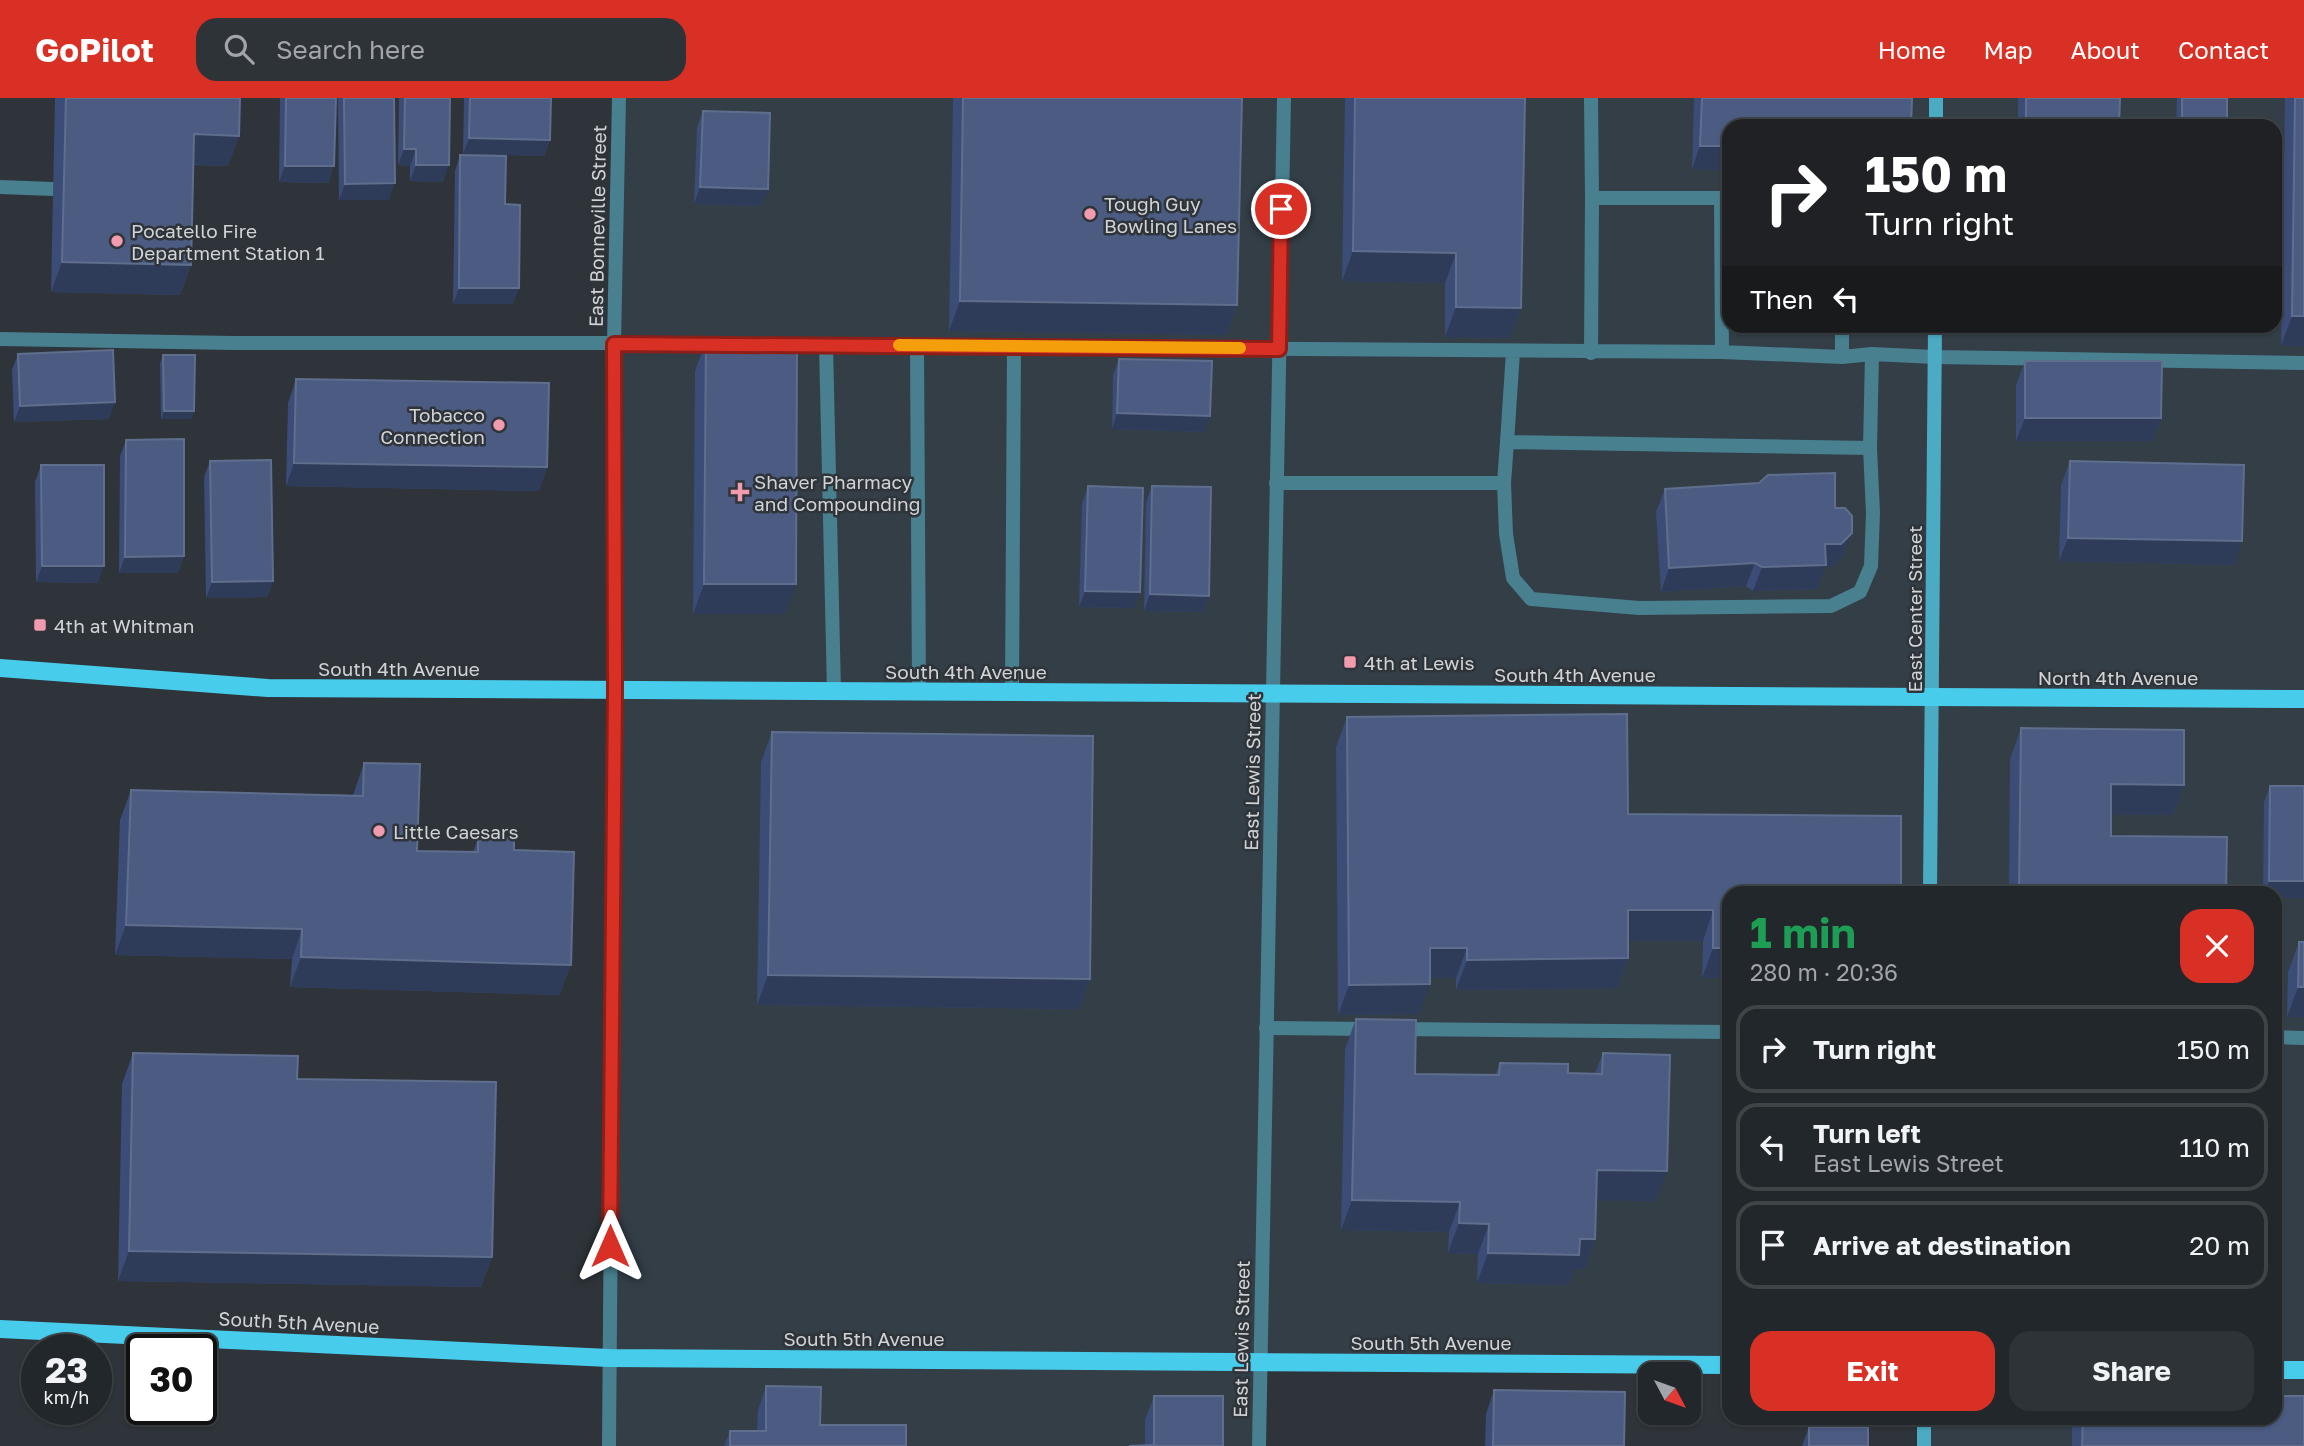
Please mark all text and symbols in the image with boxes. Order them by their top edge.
search box [196,18,686,81]
text: GoPilot [35,30,154,69]
icon: search [220,30,258,68]
text: Search here [276,34,425,65]
text: Home [1878,35,1946,64]
text: Map [1984,35,2033,64]
text: About [2071,35,2140,64]
text: Contact [2178,35,2269,64]
street label: East Bonneville Street [584,125,610,327]
text: 150 m [1865,144,2007,203]
icon: right [1750,147,1841,238]
pin [1251,179,1311,239]
icon: arrive [1262,190,1300,228]
place label: Tough Guy Bowling Lanes [1104,192,1237,237]
text: Turn right [1865,204,2014,242]
marker: Tough Guy Bowling Lanes [1082,206,1098,222]
place label: Pocatello Fire Department Station 1 [131,219,324,264]
marker: Pocatello Fire Department Station 1 [109,233,125,249]
icon: left [1827,280,1865,318]
text: Then [1750,284,1813,315]
place label: Tobacco Connection [380,403,485,448]
marker: Tobacco Connection [491,417,507,433]
place label: Shaver Pharmacy and Compounding [754,470,920,515]
marker: Shaver Pharmacy and Compounding [732,484,748,500]
street label: East Center Street [1903,525,1926,693]
place label: 4th at Whitman [54,614,194,637]
marker: 4th at Whitman [32,617,48,633]
place label: 4th at Lewis [1364,651,1475,674]
marker: 4th at Lewis [1342,654,1358,670]
street label: South 4th Avenue [318,657,480,680]
street label: South 4th Avenue [885,660,1047,683]
street label: South 4th Avenue [1494,663,1656,686]
street label: North 4th Avenue [2038,666,2198,689]
street label: East Lewis Street [1239,693,1265,851]
place label: Little Caesars [393,820,519,843]
marker: Little Caesars [371,823,387,839]
text: 1 min [1750,907,1856,957]
button: close [2180,909,2254,983]
text: 280 m · 20:36 [1750,958,1898,986]
icon: right [1754,1030,1792,1068]
text: Turn right [1813,1034,1936,1065]
text: 150 m [2177,1034,2250,1065]
text: Turn left [1813,1118,1921,1149]
icon: left [1754,1128,1792,1166]
text: 110 m [2179,1132,2250,1163]
text: East Lewis Street [1813,1149,2004,1177]
position arrow [573,1209,647,1283]
icon: arrive [1754,1226,1792,1264]
text: Arrive at destination [1813,1230,2071,1261]
text: 20 m [2189,1230,2250,1261]
street label: East Lewis Street [1228,1260,1254,1418]
street label: South 5th Avenue [218,1306,380,1338]
street label: South 5th Avenue [783,1327,945,1350]
street label: South 5th Avenue [1350,1331,1512,1354]
button: Exit [1750,1331,1995,1411]
button: Share [2009,1331,2254,1411]
speed limit sign: 30 [126,1334,217,1425]
text: 23 [45,1349,88,1391]
north arrow [1638,1362,1701,1424]
map controls [1638,1362,1701,1425]
text: km/h [44,1386,89,1408]

